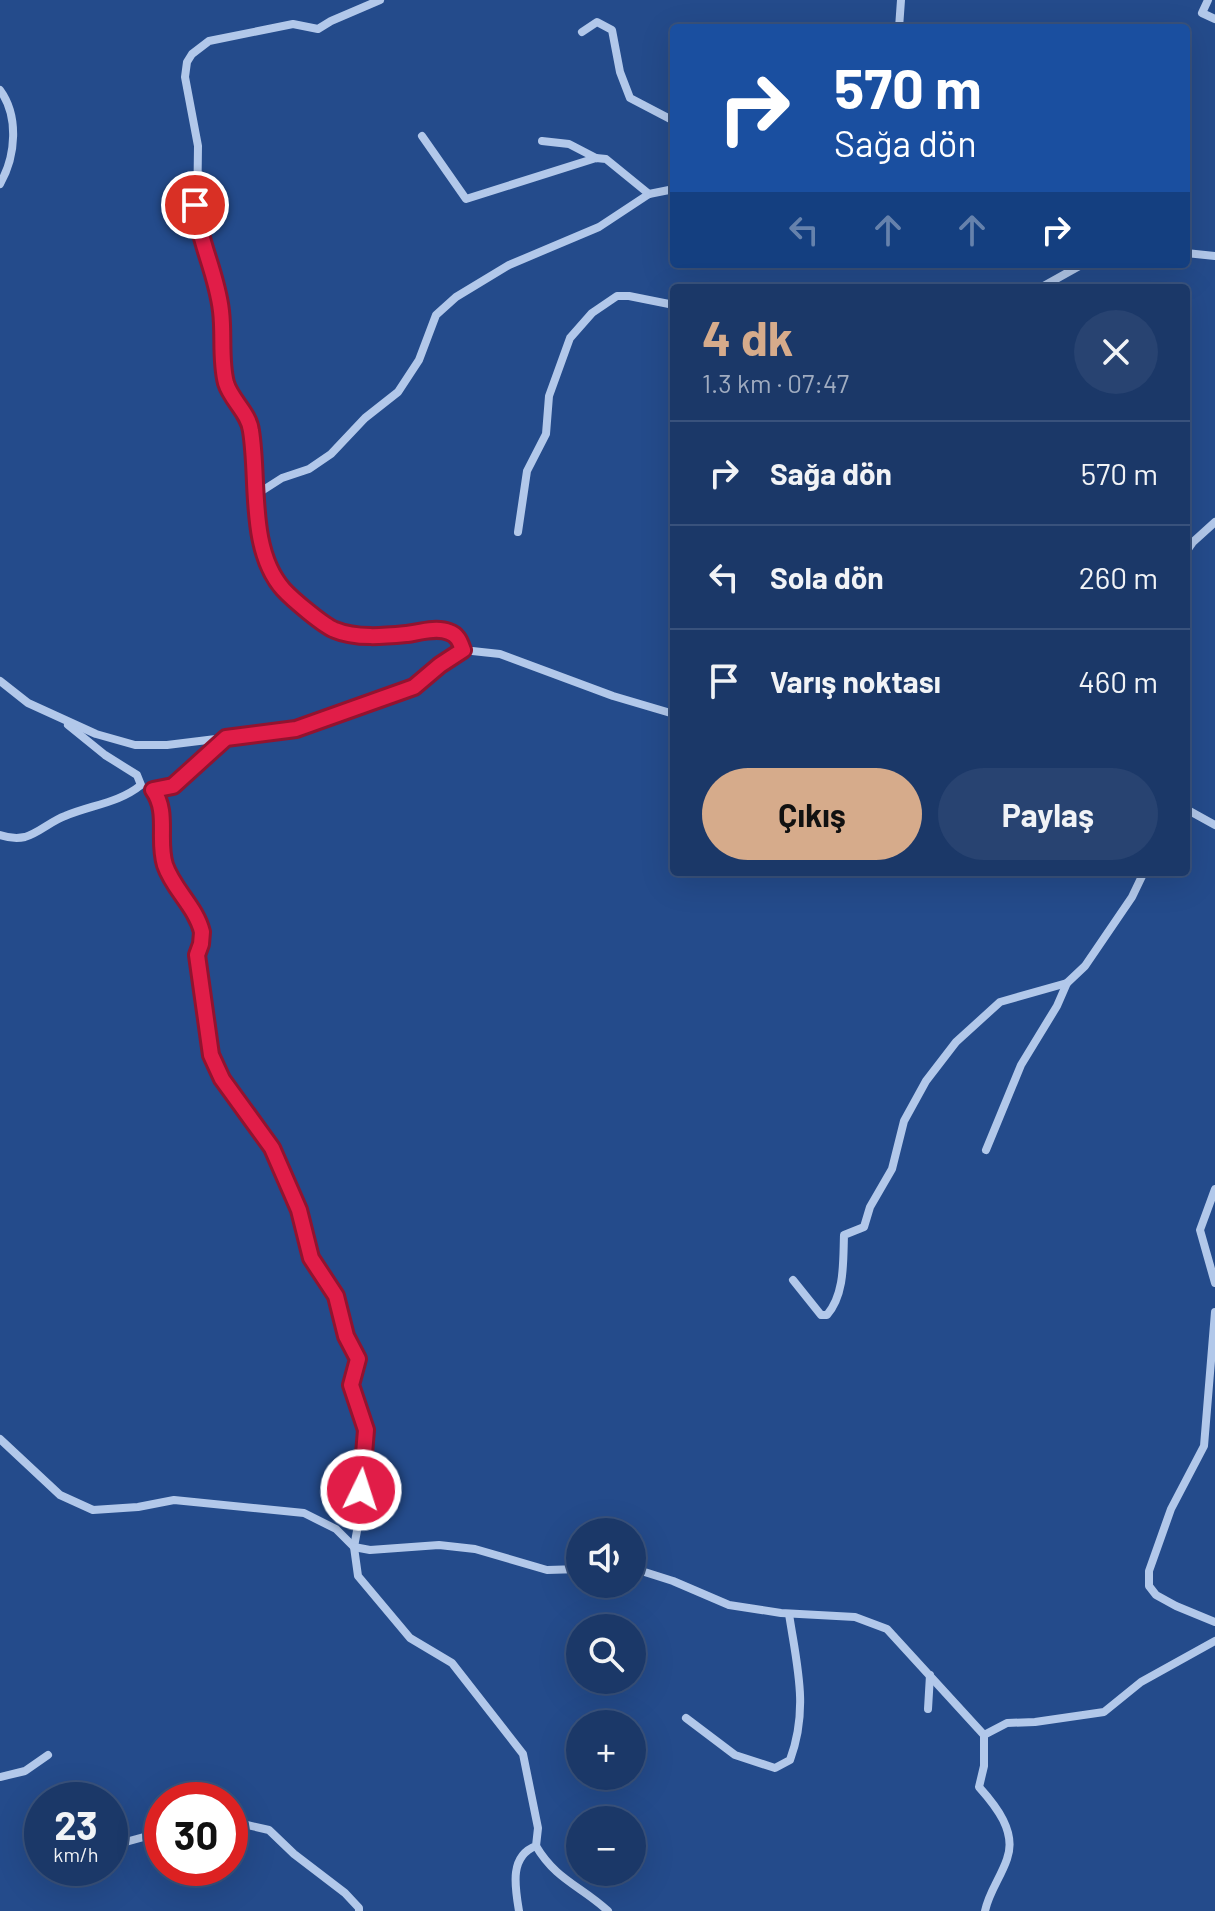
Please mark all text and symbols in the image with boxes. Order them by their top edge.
text: 570 m [834,53,982,120]
icon: right [702,56,806,160]
text: Sağa dön [834,121,977,164]
pin [161,171,229,239]
icon: arrive [173,183,217,227]
icon: left [782,208,826,252]
icon: ahead [866,208,910,252]
icon: ahead [950,208,994,252]
icon: right [1034,208,1078,252]
text: 4 dk [702,308,793,366]
button: close [1074,310,1158,394]
text: 1.3 km · 07:47 [702,367,849,398]
icon: right [702,451,746,495]
text: Sağa dön [770,455,892,491]
text: 570 m [1081,455,1158,491]
icon: left [702,555,746,599]
text: Sola dön [770,559,884,595]
text: 260 m [1079,559,1158,595]
icon: arrive [702,659,746,703]
text: Varış noktası [770,663,941,699]
text: 460 m [1078,663,1158,699]
button: Çıkış [702,768,922,860]
button: Paylaş [938,768,1158,860]
position arrow [319,1448,403,1532]
map controls [566,1518,646,1886]
button: sound [566,1518,646,1598]
button: search [566,1614,646,1694]
button: + [566,1710,646,1790]
speed limit sign: 30 [144,1782,248,1886]
text: 23 [54,1800,98,1848]
button: − [566,1806,646,1886]
text: km/h [53,1842,99,1866]

